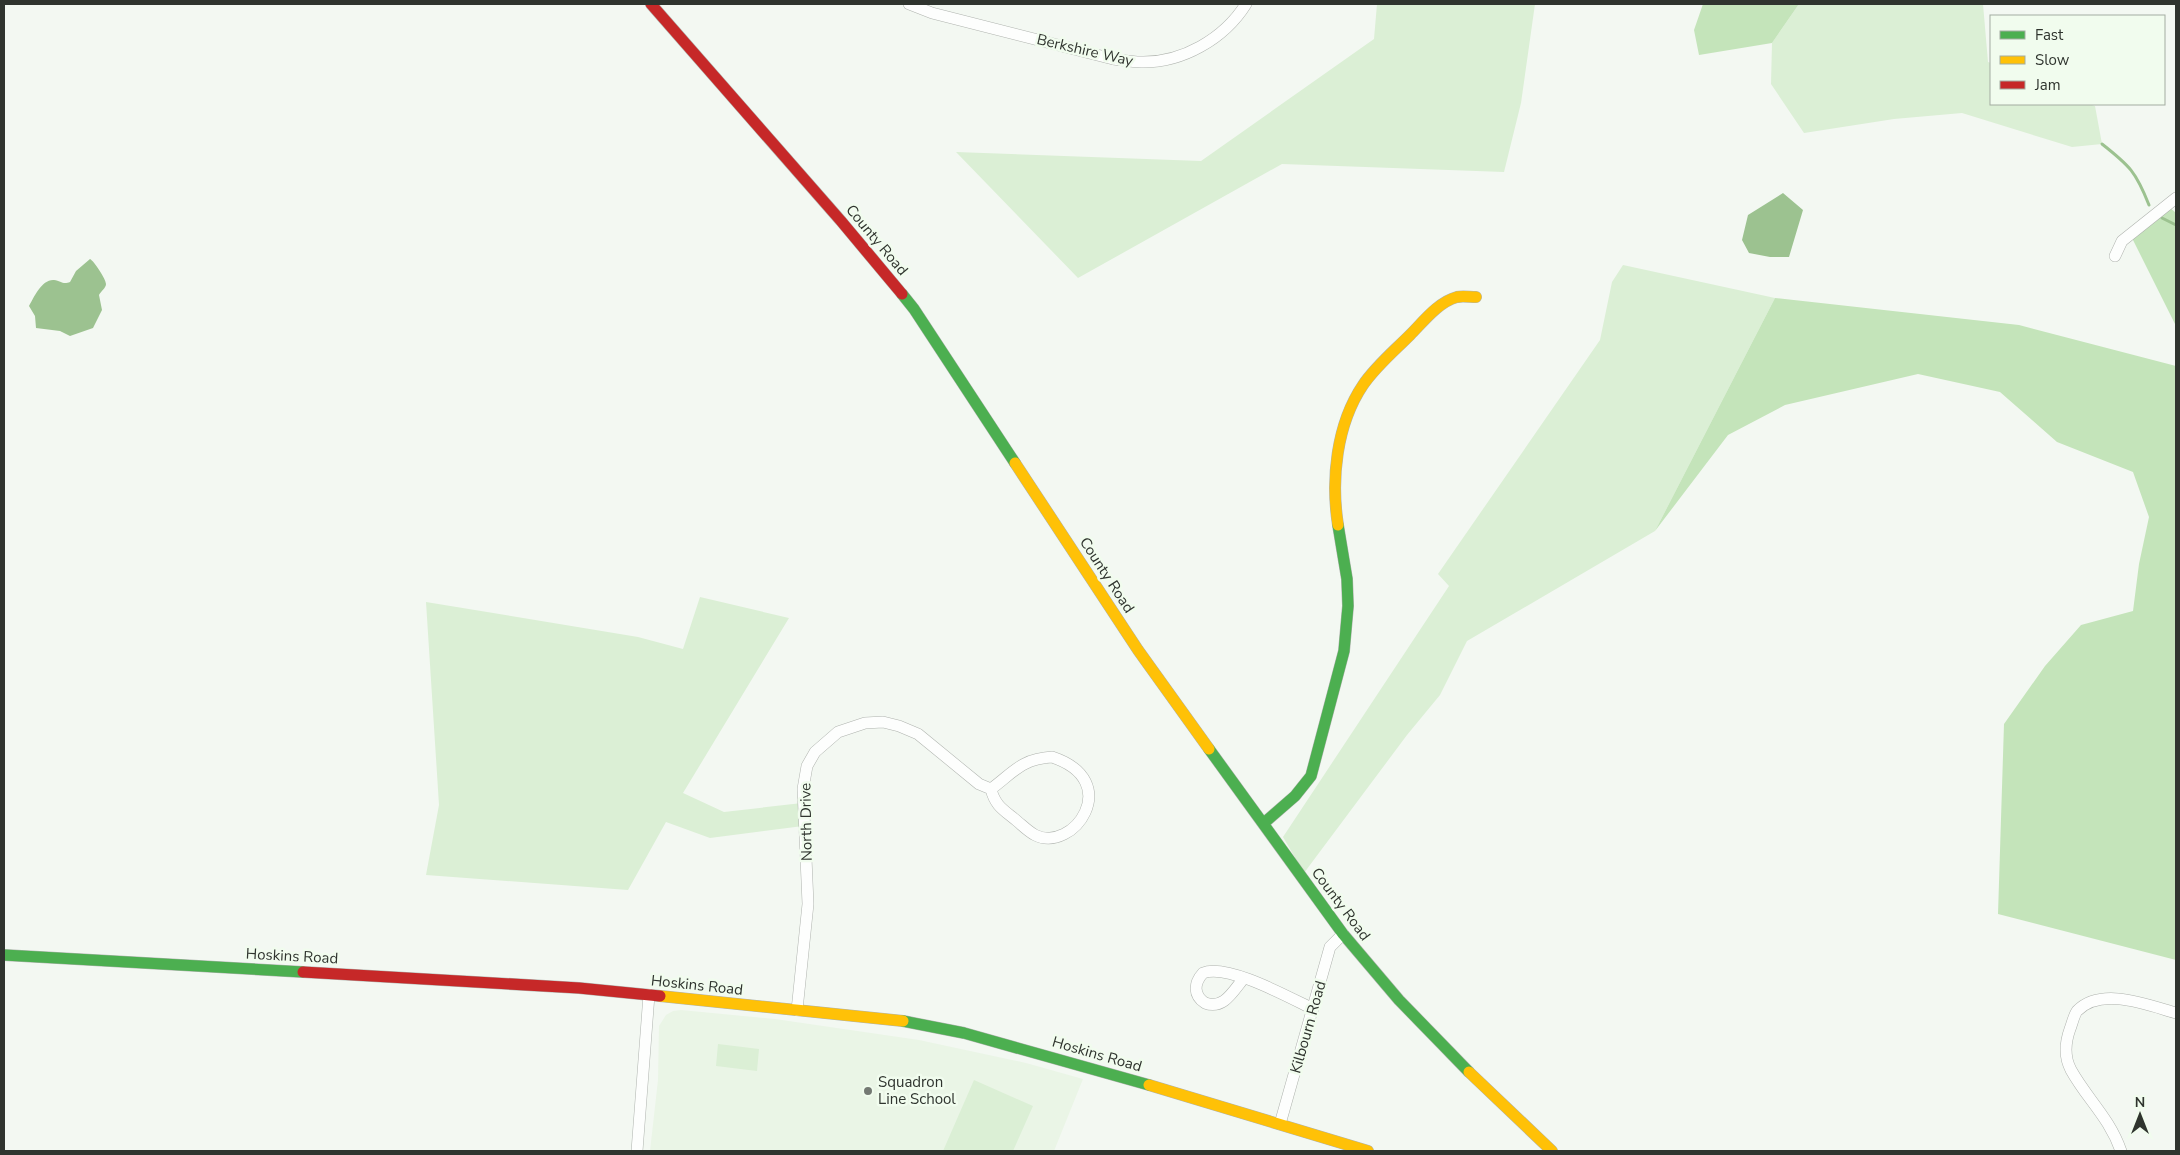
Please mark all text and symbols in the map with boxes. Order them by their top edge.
legend [1990,15,2165,105]
text: Fast [2035,25,2064,45]
street label: Berkshire Way [1035,29,1135,71]
text: Slow [2035,50,2070,70]
text: Jam [2034,75,2061,95]
street label: County Road [841,200,913,280]
street label: County Road [1075,533,1139,617]
street label: North Drive [795,783,817,861]
street label: County Road [1307,863,1375,945]
street label: Hoskins Road [245,944,339,968]
street label: Hoskins Road [650,970,744,1000]
street label: Kilbourn Road [1285,978,1331,1076]
street label: Hoskins Road [1050,1032,1144,1076]
place label: Squadron Line School [878,1072,956,1109]
marker: Squadron Line School [862,1085,874,1097]
north arrow [2115,1090,2165,1140]
text: N [2135,1093,2145,1112]

